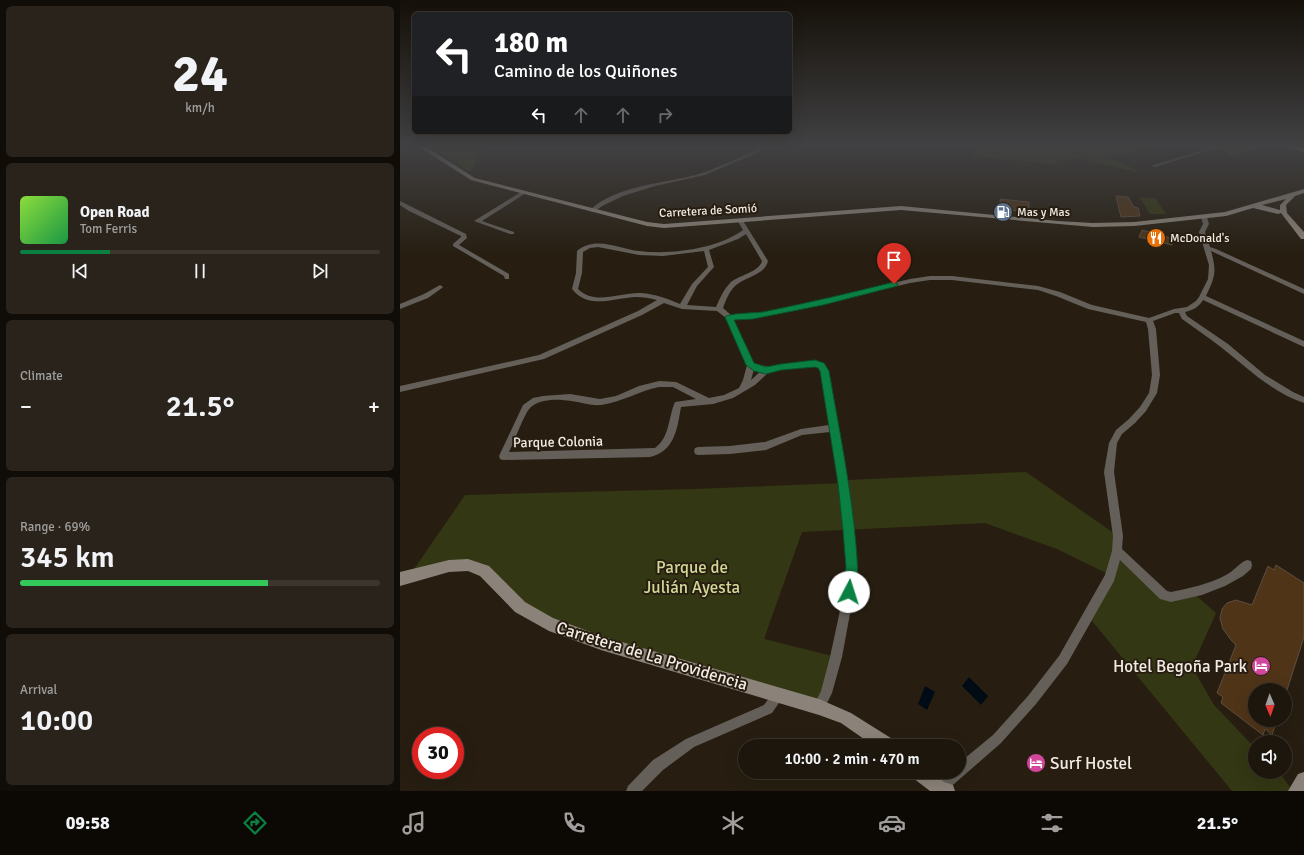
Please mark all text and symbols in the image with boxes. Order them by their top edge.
text: 180 m [494,26,568,60]
icon: left [428,28,480,80]
text: 24 [172,42,228,106]
text: Camino de los Quiñones [494,60,677,82]
text: km/h [185,100,215,116]
icon: left [528,104,550,126]
icon: ahead [570,104,592,126]
icon: ahead [612,104,634,126]
icon: right [654,104,676,126]
street label: Carretera de Somió [659,201,757,221]
fuel station icon: Mas y Mas [992,201,1014,223]
text: Open Road [80,203,150,221]
place label: Mas y Mas [1017,205,1070,220]
text: Tom Ferris [80,221,137,237]
restaurant icon: McDonald's [1145,227,1167,249]
place label: McDonald's [1170,231,1230,246]
pin [877,243,911,284]
icon: arrive [883,249,905,271]
icon: previous [69,260,91,282]
icon: pause [189,260,211,282]
icon: next [309,260,331,282]
text: Climate [20,368,63,384]
text: 21.5° [166,388,234,425]
text: − [20,393,32,420]
text: + [368,393,380,420]
street label: Parque Colonia [513,433,603,451]
text: Range · 69% [20,519,90,535]
text: 345 km [20,539,115,576]
park label: Parque de Julián Ayesta [644,557,740,598]
position arrow [828,571,870,613]
street label: Carretera de La Providencia [554,617,750,695]
hotel icon: Hotel Begoña Park [1250,655,1272,677]
place label: Hotel Begoña Park [1113,656,1247,677]
text: Arrival [20,682,57,698]
north arrow [1248,683,1292,727]
map controls [1248,683,1292,779]
text: 10:00 [20,702,93,739]
speed limit sign: 30 [412,727,464,779]
button: sound [1248,735,1292,779]
text: 10:00 · 2 min · 470 m [785,750,919,768]
hotel icon: Surf Hostel [1025,752,1047,774]
place label: Surf Hostel [1050,753,1132,774]
icon: directions [241,809,269,837]
icon: music [400,809,428,837]
icon: phone [560,809,588,837]
icon: climate [719,809,747,837]
icon: car [878,809,906,837]
icon: filters [1038,809,1066,837]
text: 09:58 [66,812,110,834]
text: 21.5° [1197,812,1238,834]

